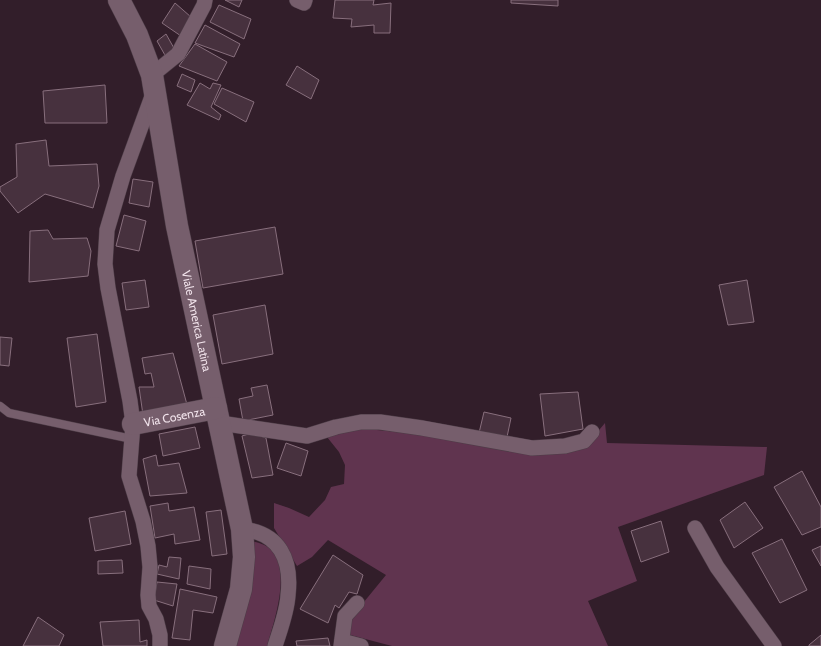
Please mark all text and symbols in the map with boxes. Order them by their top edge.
street label: Viale America Latina [179,269,215,373]
street label: Via Cosenza [142,403,206,429]

